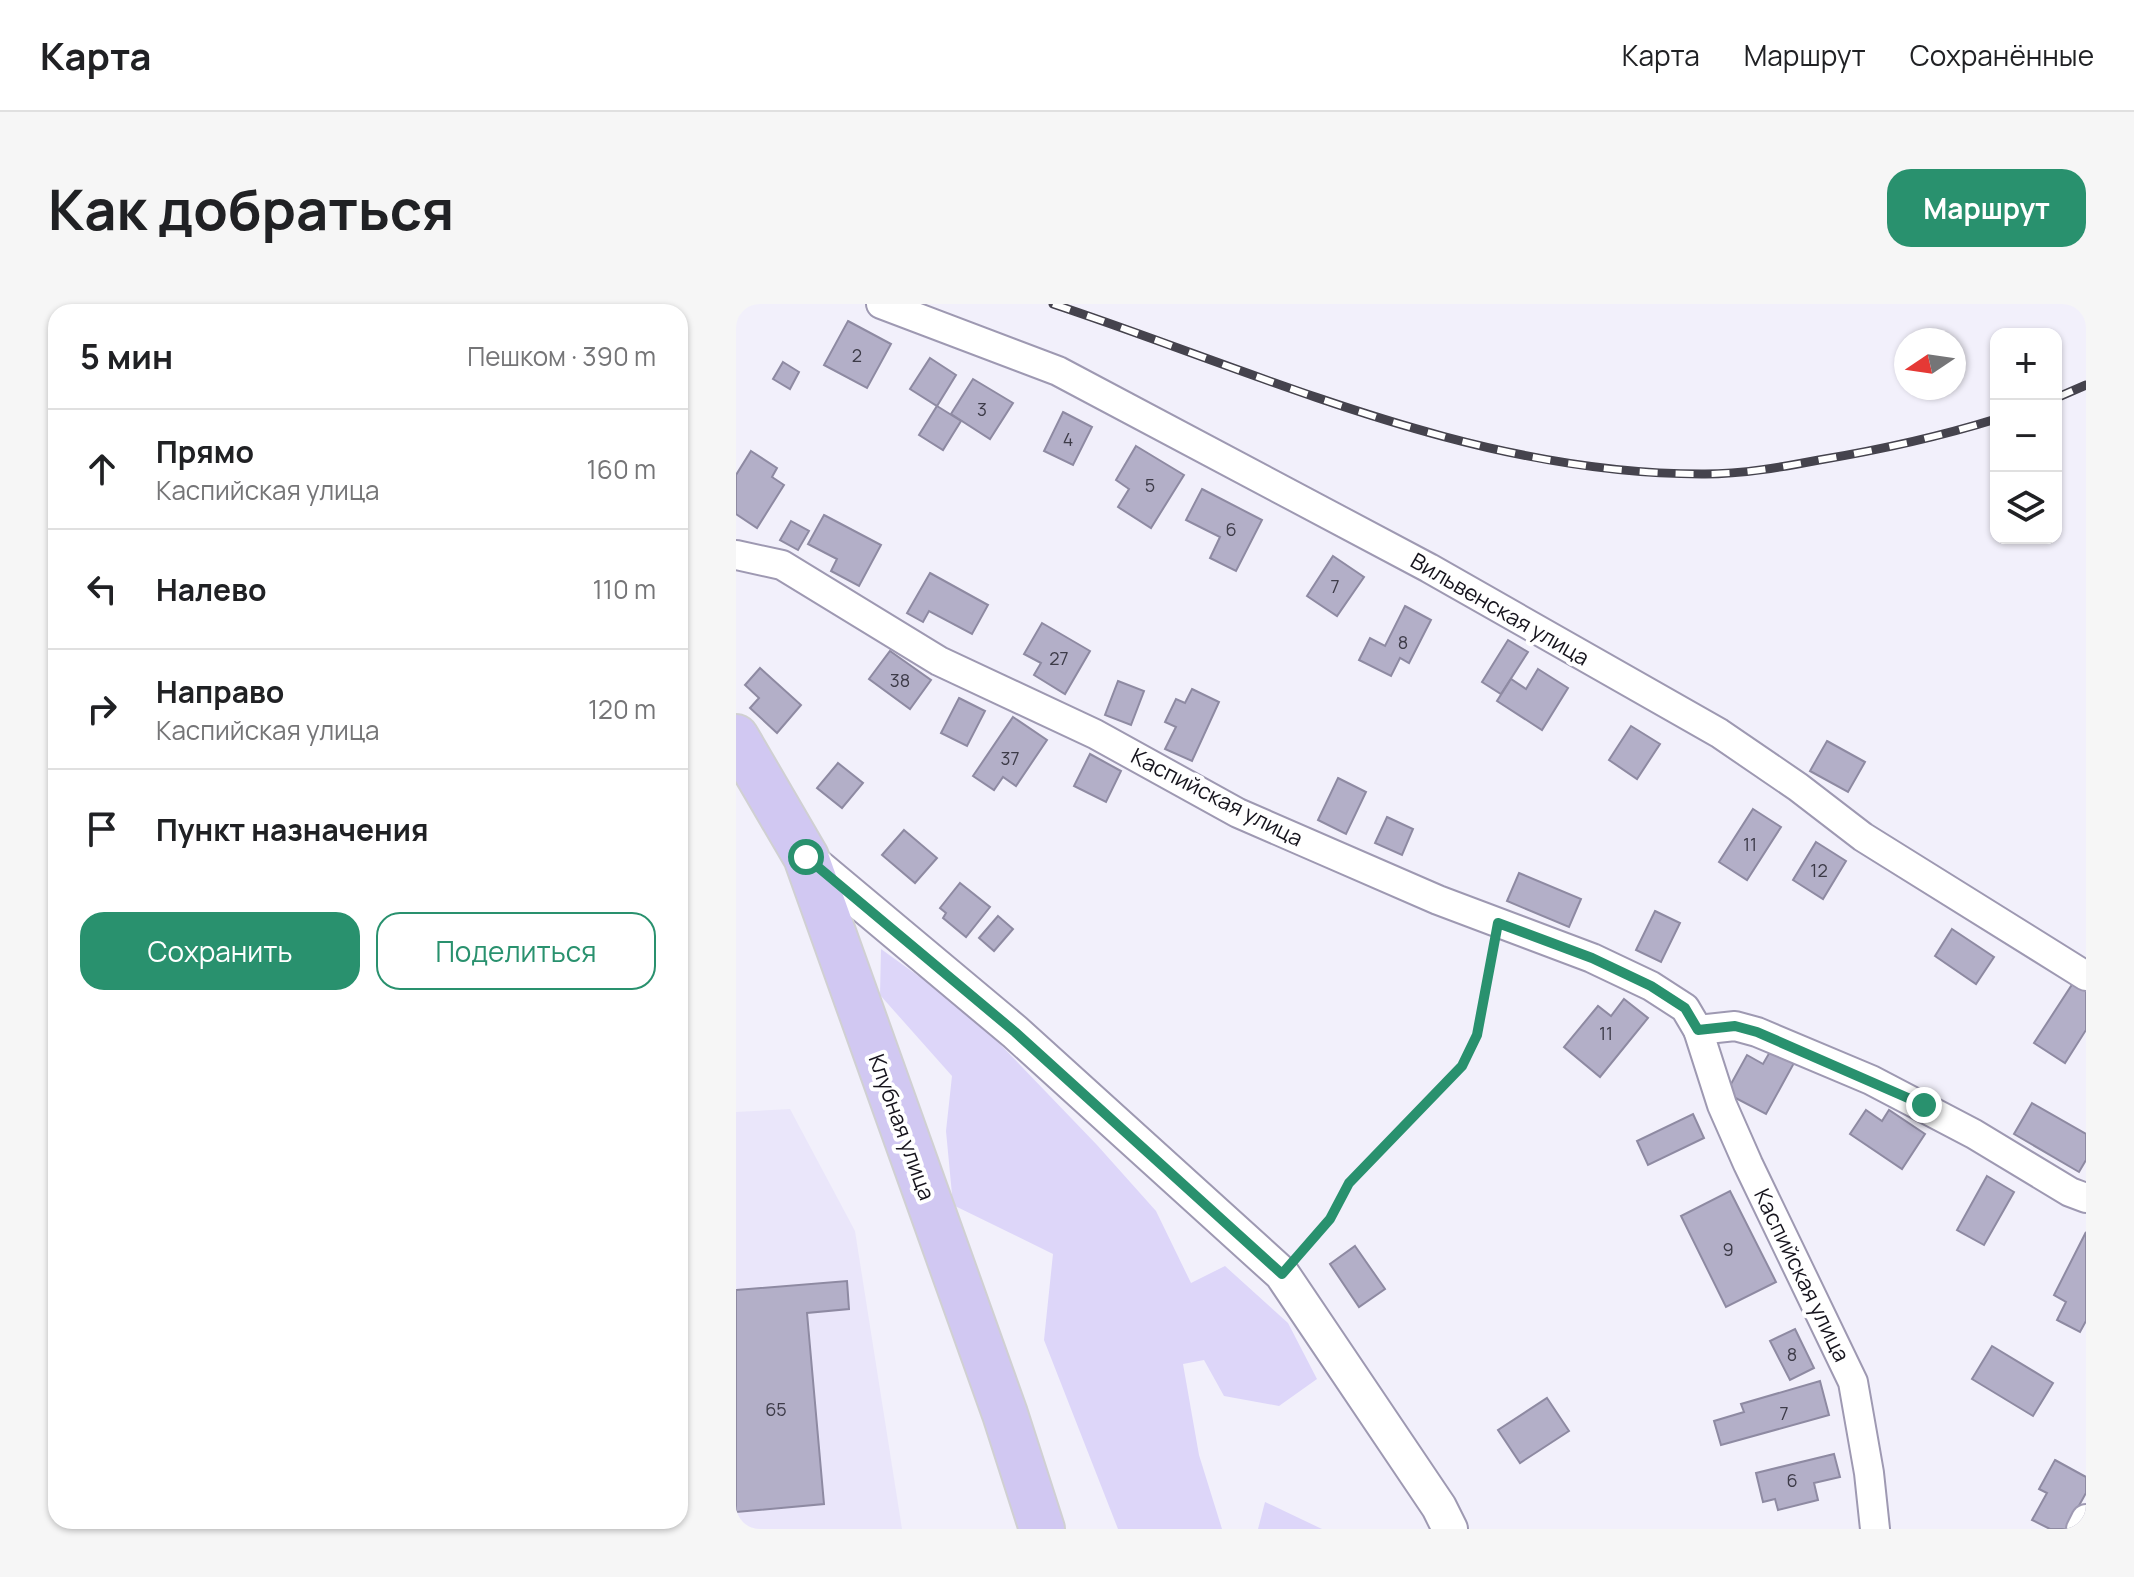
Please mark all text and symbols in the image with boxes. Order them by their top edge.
text: Карта [40,29,152,81]
text: Карта [1622,36,1700,74]
text: Маршрут [1744,36,1866,74]
text: Сохранённые [1910,36,2094,74]
button: Маршрут [1887,169,2086,247]
text: Как добраться [48,170,454,247]
north arrow [1894,328,1966,400]
map controls [1990,328,2062,544]
button: + [1990,328,2062,400]
text: 5 мин [80,333,173,379]
text: Пешком · 390 m [467,338,656,374]
house number: 2 [852,343,862,367]
house number: 3 [977,397,987,421]
button: − [1990,400,2062,472]
house number: 4 [1063,427,1073,451]
text: Прямо [156,431,254,472]
icon: ahead [80,447,124,491]
text: 160 m [587,451,656,487]
text: Каспийская улица [156,472,379,508]
button: layers [1990,472,2062,544]
house number: 5 [1145,473,1155,497]
house number: 6 [1225,517,1237,541]
street label: Вильвенская улица [1405,546,1595,672]
icon: left [80,567,124,611]
text: Налево [156,569,266,610]
text: 110 m [593,571,656,607]
house number: 7 [1330,574,1340,598]
house number: 8 [1398,630,1408,654]
house number: 27 [1049,646,1069,670]
house number: 38 [890,668,910,692]
text: Направо [156,671,284,712]
icon: right [80,687,124,731]
text: 120 m [588,691,656,727]
text: Каспийская улица [156,712,379,748]
street label: Каспийская улица [1126,741,1308,853]
house number: 37 [1001,746,1020,770]
icon: arrive [80,807,124,851]
text: Пункт назначения [156,809,429,850]
house number: 11 [1743,832,1757,856]
route start [788,839,824,875]
house number: 12 [1810,858,1828,882]
button: Сохранить [80,912,360,990]
button: Поделиться [376,912,656,990]
house number: 11 [1599,1021,1613,1045]
street label: Клубная улица [862,1050,942,1204]
route end [1906,1087,1942,1123]
street label: Каспийская улица [1747,1183,1857,1367]
house number: 9 [1722,1237,1734,1261]
house number: 8 [1787,1342,1797,1366]
house number: 65 [765,1397,787,1421]
house number: 7 [1779,1401,1789,1425]
house number: 6 [1786,1468,1798,1492]

